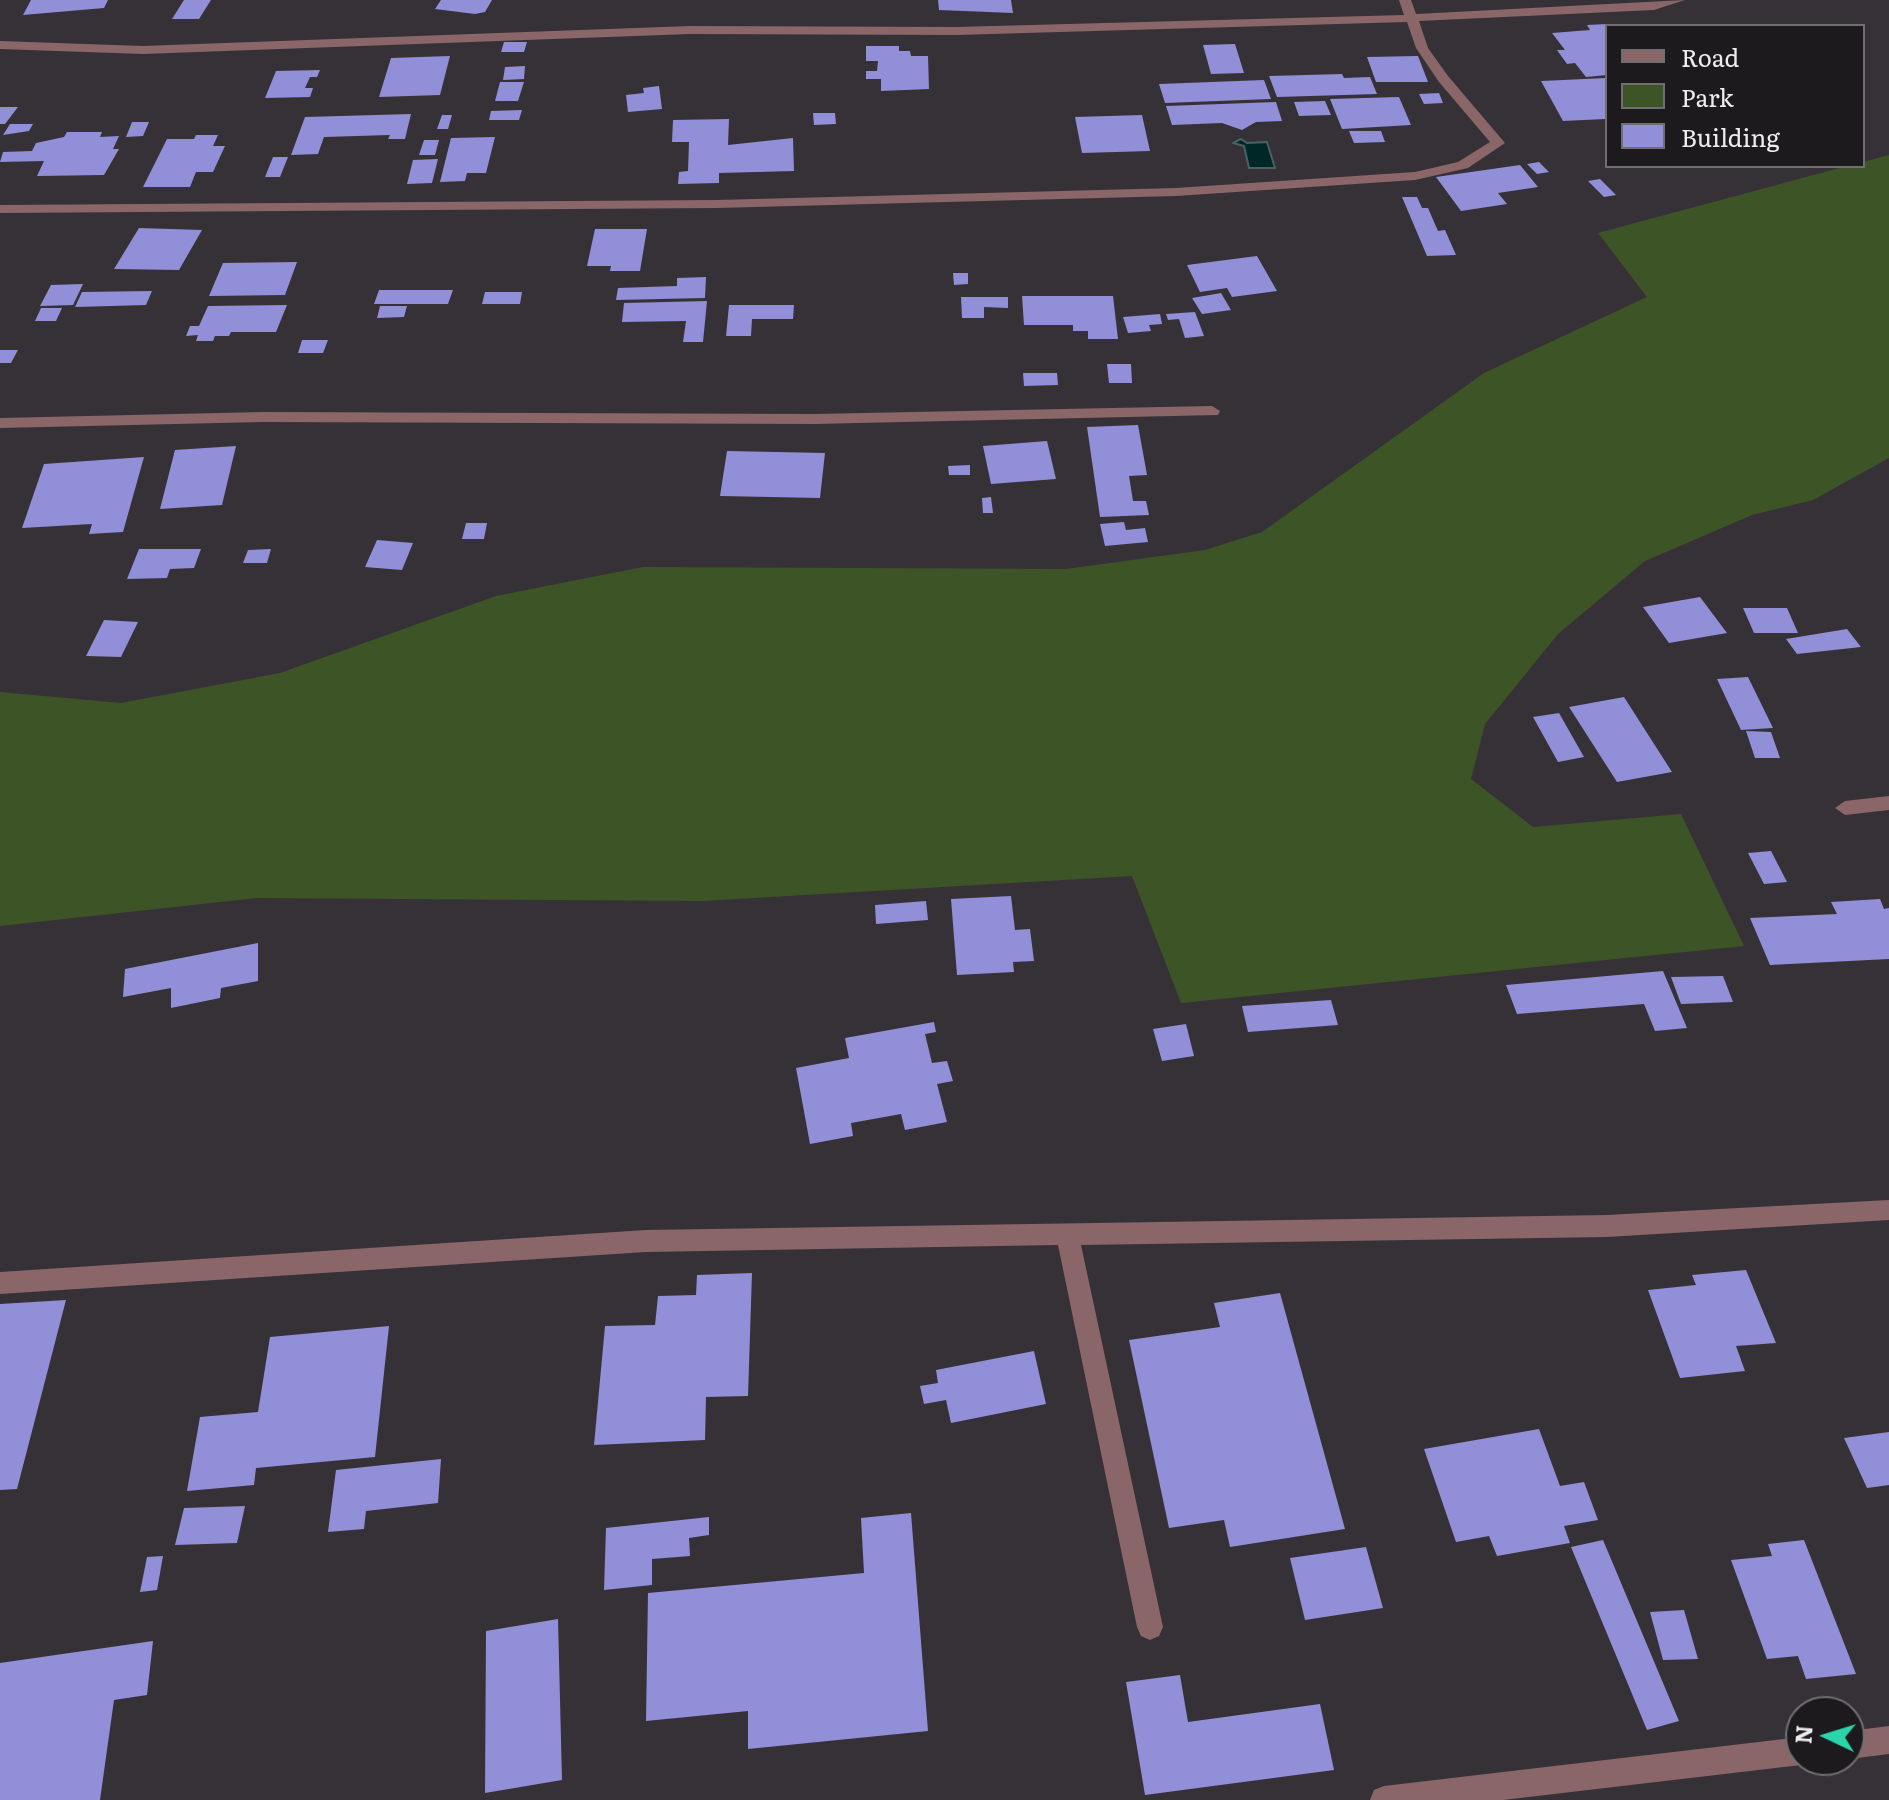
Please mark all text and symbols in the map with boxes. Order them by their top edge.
legend [1605,24,1865,168]
text: Road [1681,39,1739,74]
text: Park [1681,79,1734,114]
text: Building [1681,119,1780,154]
north arrow [1785,1696,1865,1776]
text: N [1785,1724,1820,1745]

